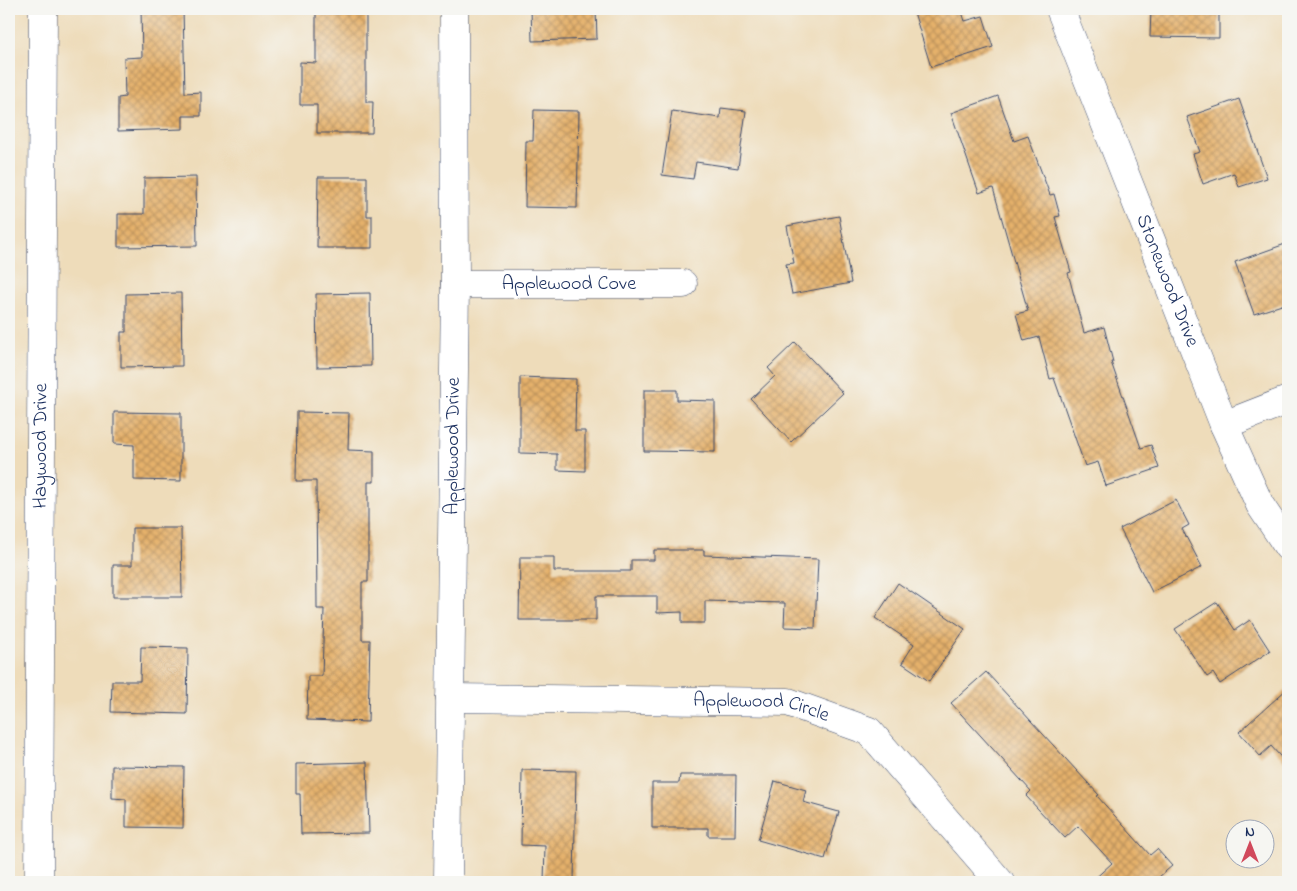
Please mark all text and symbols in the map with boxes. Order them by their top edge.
street label: Stonewood Drive [1128,210,1206,351]
street label: Applewood Cove [502,270,636,299]
street label: Applewood Drive [438,377,468,515]
street label: Haywood Drive [26,383,56,509]
street label: Applewood Circle [693,686,833,730]
north arrow [1224,818,1274,868]
text: N [1245,822,1255,843]

